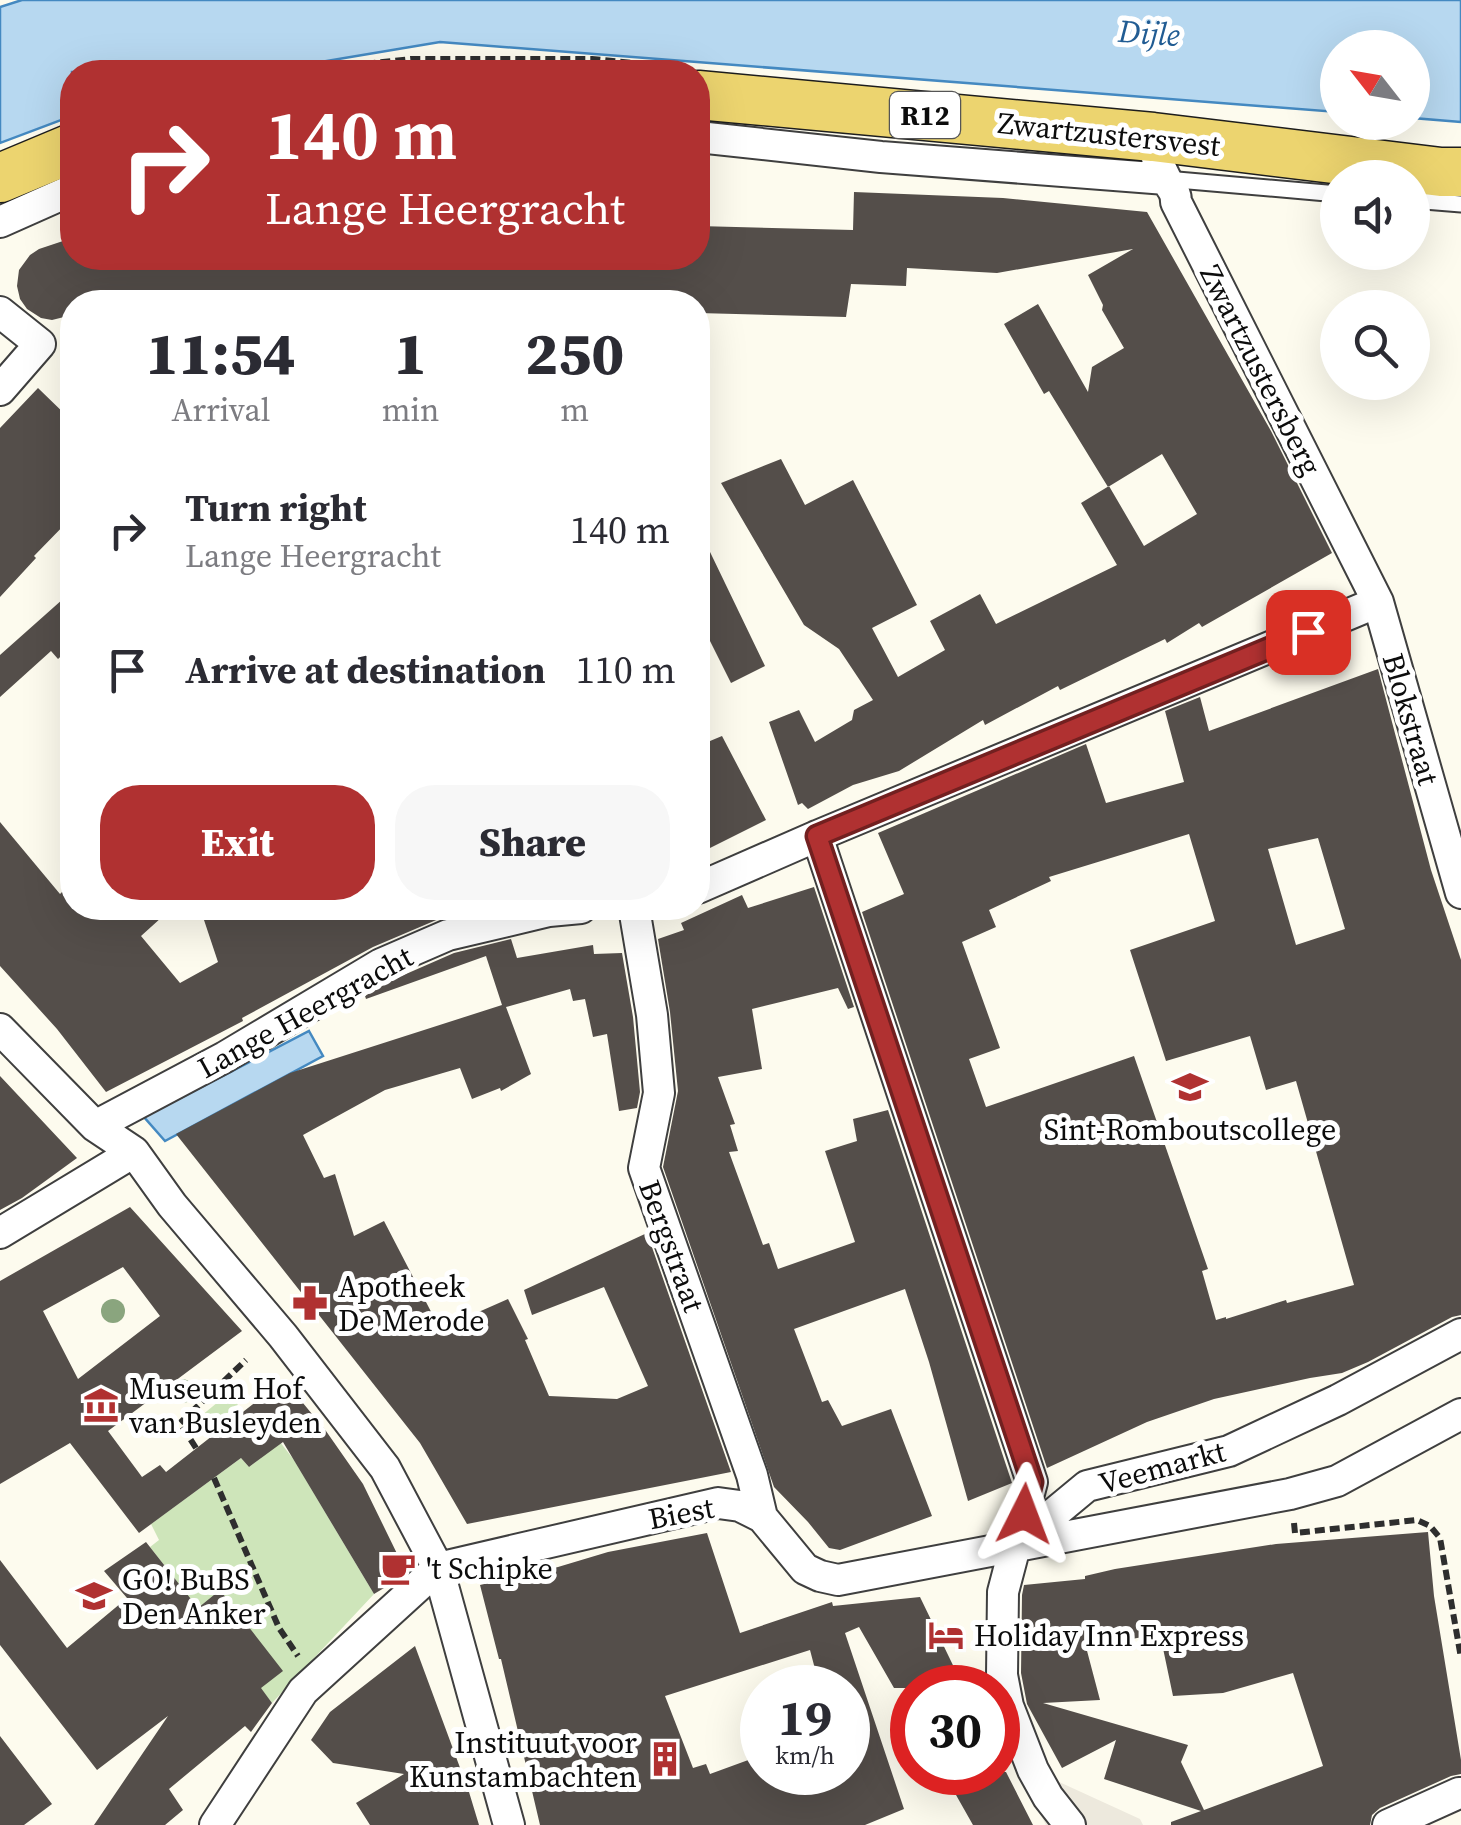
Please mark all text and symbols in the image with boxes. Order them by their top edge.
water label: Dijle [1116,9,1181,57]
north arrow [1320,30,1430,140]
map controls [1320,30,1430,400]
text: 140 m [265,86,457,182]
road number: R12 [890,92,960,138]
icon: right [100,100,230,230]
street label: Zwartzustersvest [996,102,1223,166]
button: sound [1320,160,1430,270]
text: Lange Heergracht [265,177,625,239]
street label: Zwartzustersberg [1190,258,1332,482]
button: search [1320,290,1430,400]
text: 11:54 [146,312,296,394]
text: 1 [394,312,427,394]
text: 250 [525,312,624,394]
text: Arrival [171,388,270,432]
text: min [382,388,439,432]
text: m [560,388,589,432]
text: Turn right [185,482,367,534]
icon: right [100,503,155,558]
text: 140 m [570,504,670,556]
text: Lange Heergracht [185,534,441,578]
pin [1266,590,1351,675]
icon: arrive [1281,605,1336,660]
icon: arrive [100,643,155,698]
text: Arrive at destination [185,644,546,696]
text: 110 m [576,644,676,696]
street label: Blokstraat [1373,648,1449,790]
button: Exit [100,785,375,900]
button: Share [395,785,670,900]
street label: Lange Heergracht [190,936,420,1088]
school or university icon: Sint-Romboutscollege [1171,1068,1209,1106]
place label: Sint-Romboutscollege [1044,1109,1336,1150]
street label: Bergstraat [629,1174,715,1318]
place label: Apotheek De Merode [338,1266,485,1341]
pharmacy icon: Apotheek De Merode [291,1284,329,1322]
place label: Museum Hof van Busleyden [129,1368,322,1443]
museum icon: Museum Hof van Busleyden [82,1386,120,1424]
street label: Veemarkt [1094,1430,1230,1504]
position arrow [972,1462,1076,1566]
street label: Biest [645,1487,717,1539]
place label: 't Schipke [426,1548,553,1589]
cafe icon: 't Schipke [379,1549,417,1587]
place label: GO! BuBS Den Anker [122,1559,266,1634]
school or university icon: GO! BuBS Den Anker [75,1577,113,1615]
place label: Holiday Inn Express [974,1615,1244,1656]
hotel icon: Holiday Inn Express [927,1616,965,1654]
speed limit sign: 30 [890,1665,1020,1795]
text: 19 [778,1683,832,1752]
place label: Instituut voor Kunstambachten [409,1722,637,1797]
text: km/h [775,1738,835,1772]
building icon: Instituut voor Kunstambachten [646,1740,684,1778]

